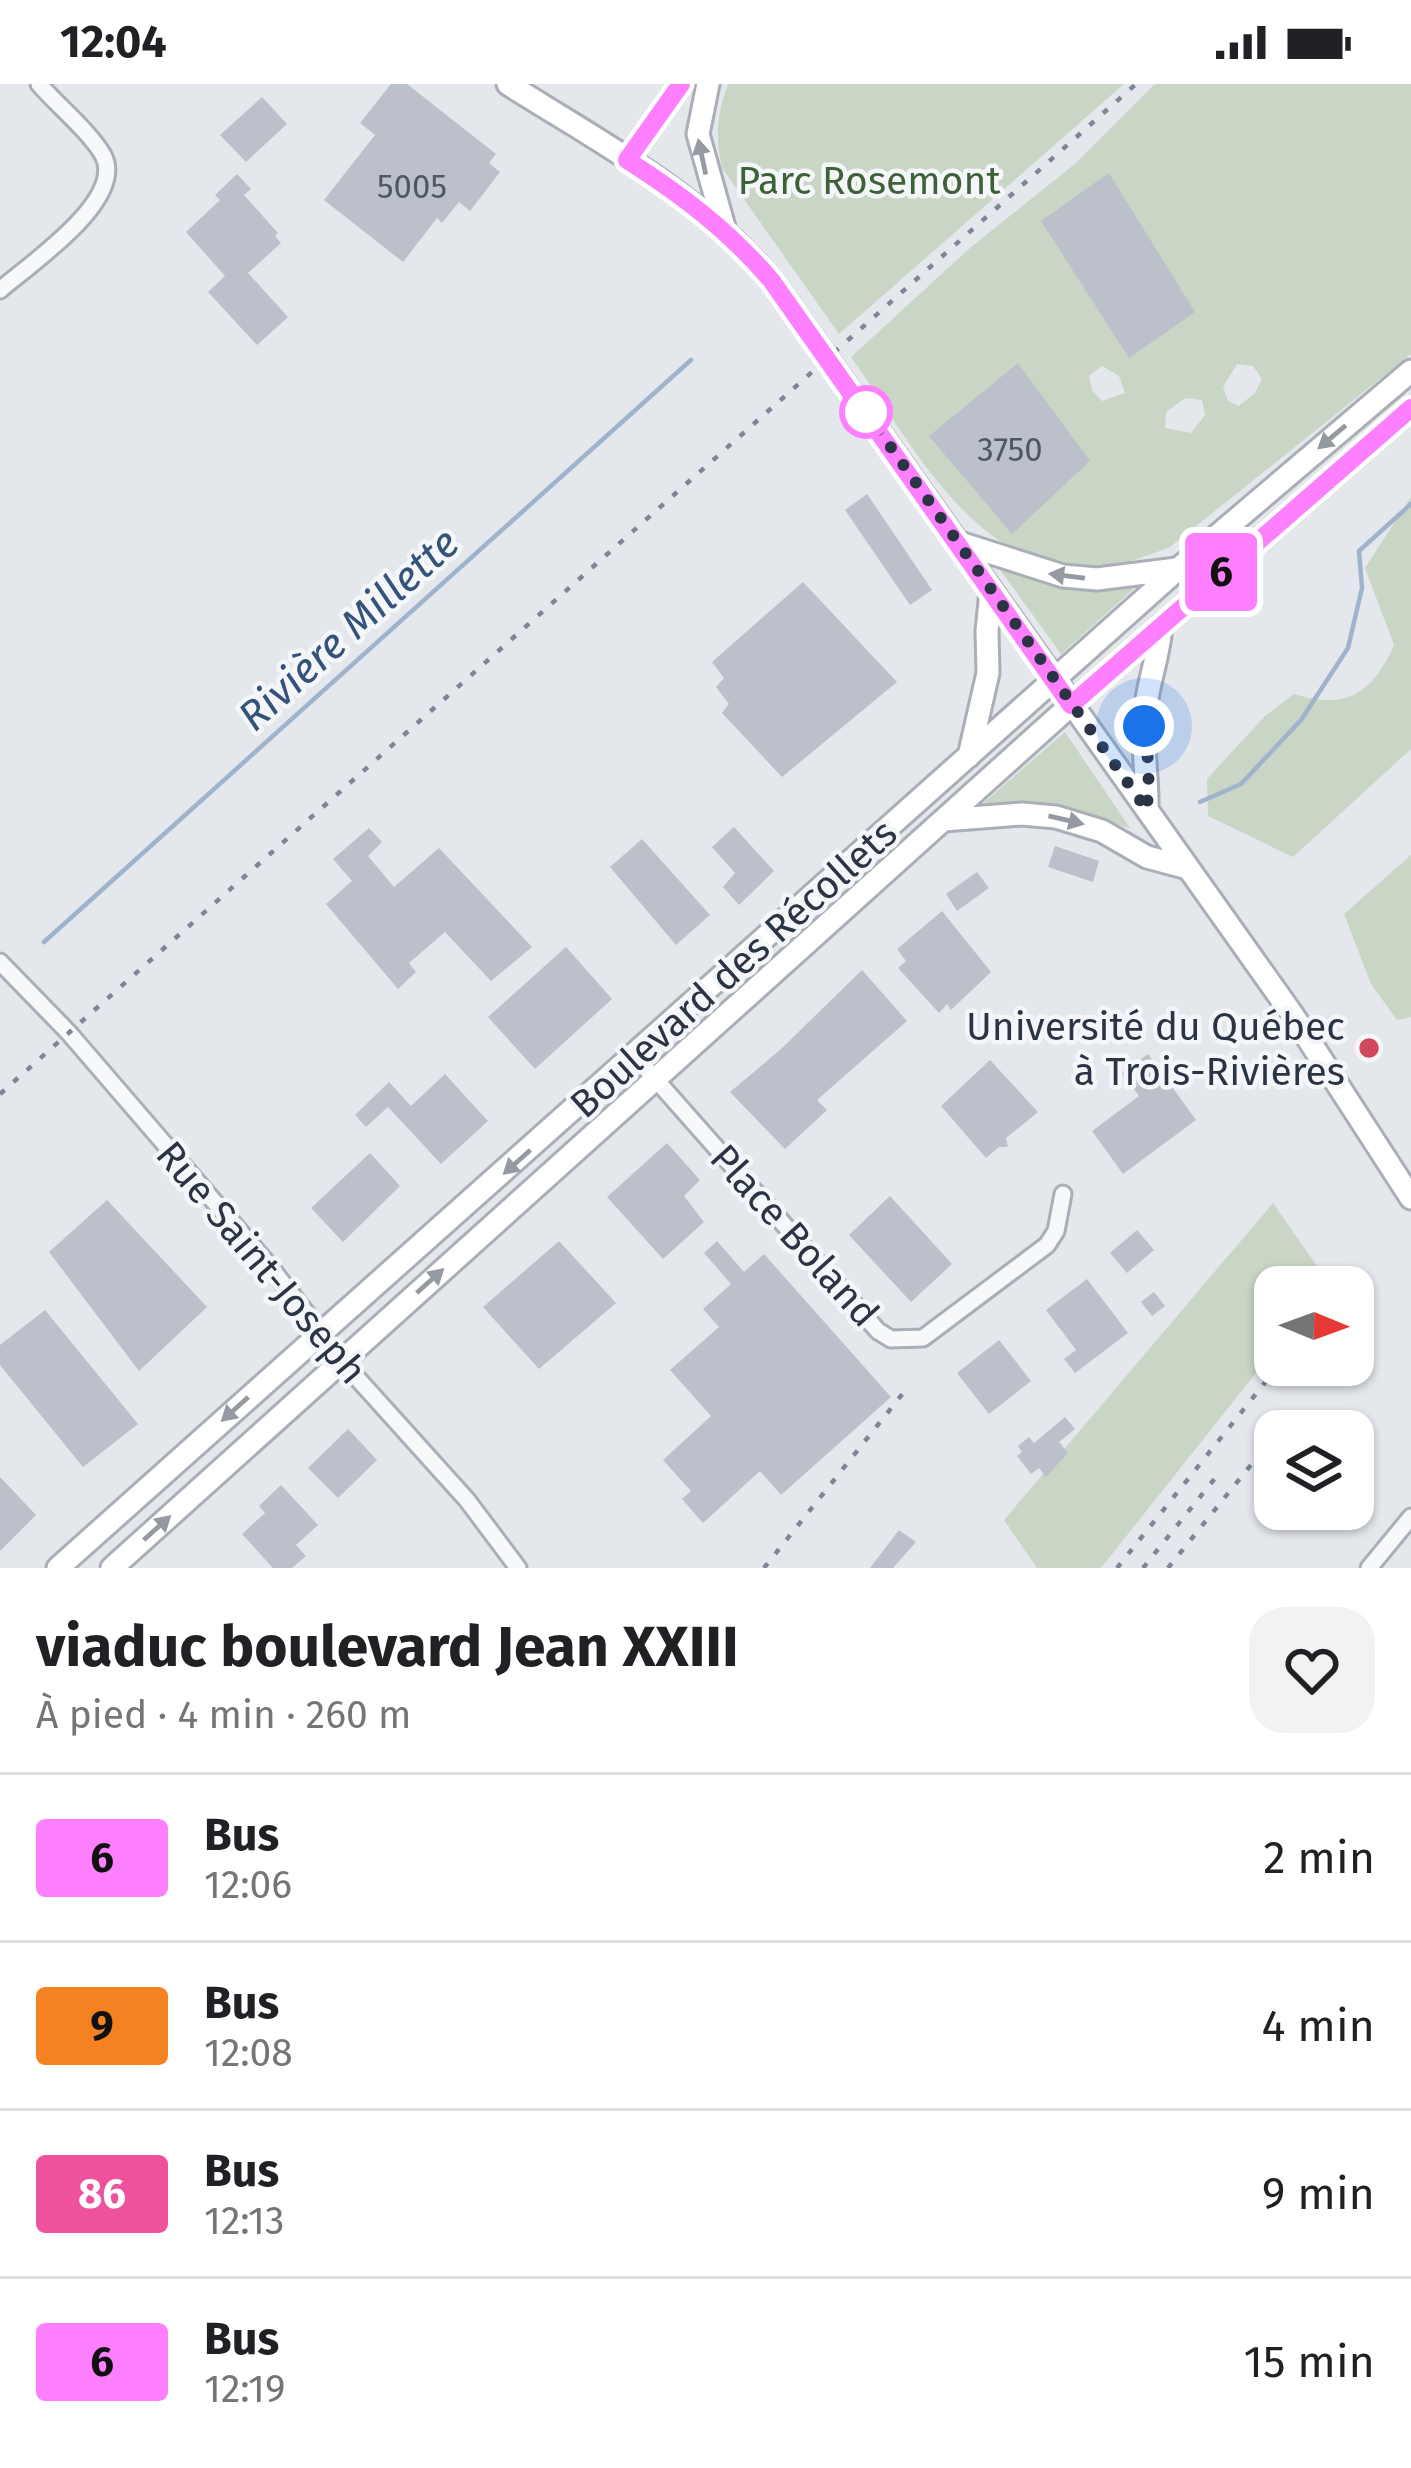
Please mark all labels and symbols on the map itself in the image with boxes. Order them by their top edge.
one-way arrow [692,137,711,175]
park label: Parc Rosemont [738,158,1001,204]
house number: 5005 [377,167,447,207]
unlabelled marker [841,387,891,437]
one-way arrow [1316,424,1347,450]
house number: 3750 [977,430,1043,470]
water label: Rivière Millette [228,518,469,742]
line badge: 6 [1182,533,1260,611]
one-way arrow [1048,566,1085,585]
your location [1114,696,1174,756]
street label: Boulevard des Récollets [561,810,906,1127]
one-way arrow [1048,811,1085,830]
place label: Université du Québec à Trois-Rivières [966,1004,1345,1095]
marker: Université du Québec à Trois-Rivières [1356,1035,1382,1061]
street label: Rue Saint-Joseph [146,1132,376,1393]
street label: Place Boland [700,1135,888,1336]
one-way arrow [502,1148,531,1175]
north arrow [1254,1266,1374,1386]
one-way arrow [415,1268,444,1295]
one-way arrow [220,1395,249,1422]
one-way arrow [142,1515,171,1542]

